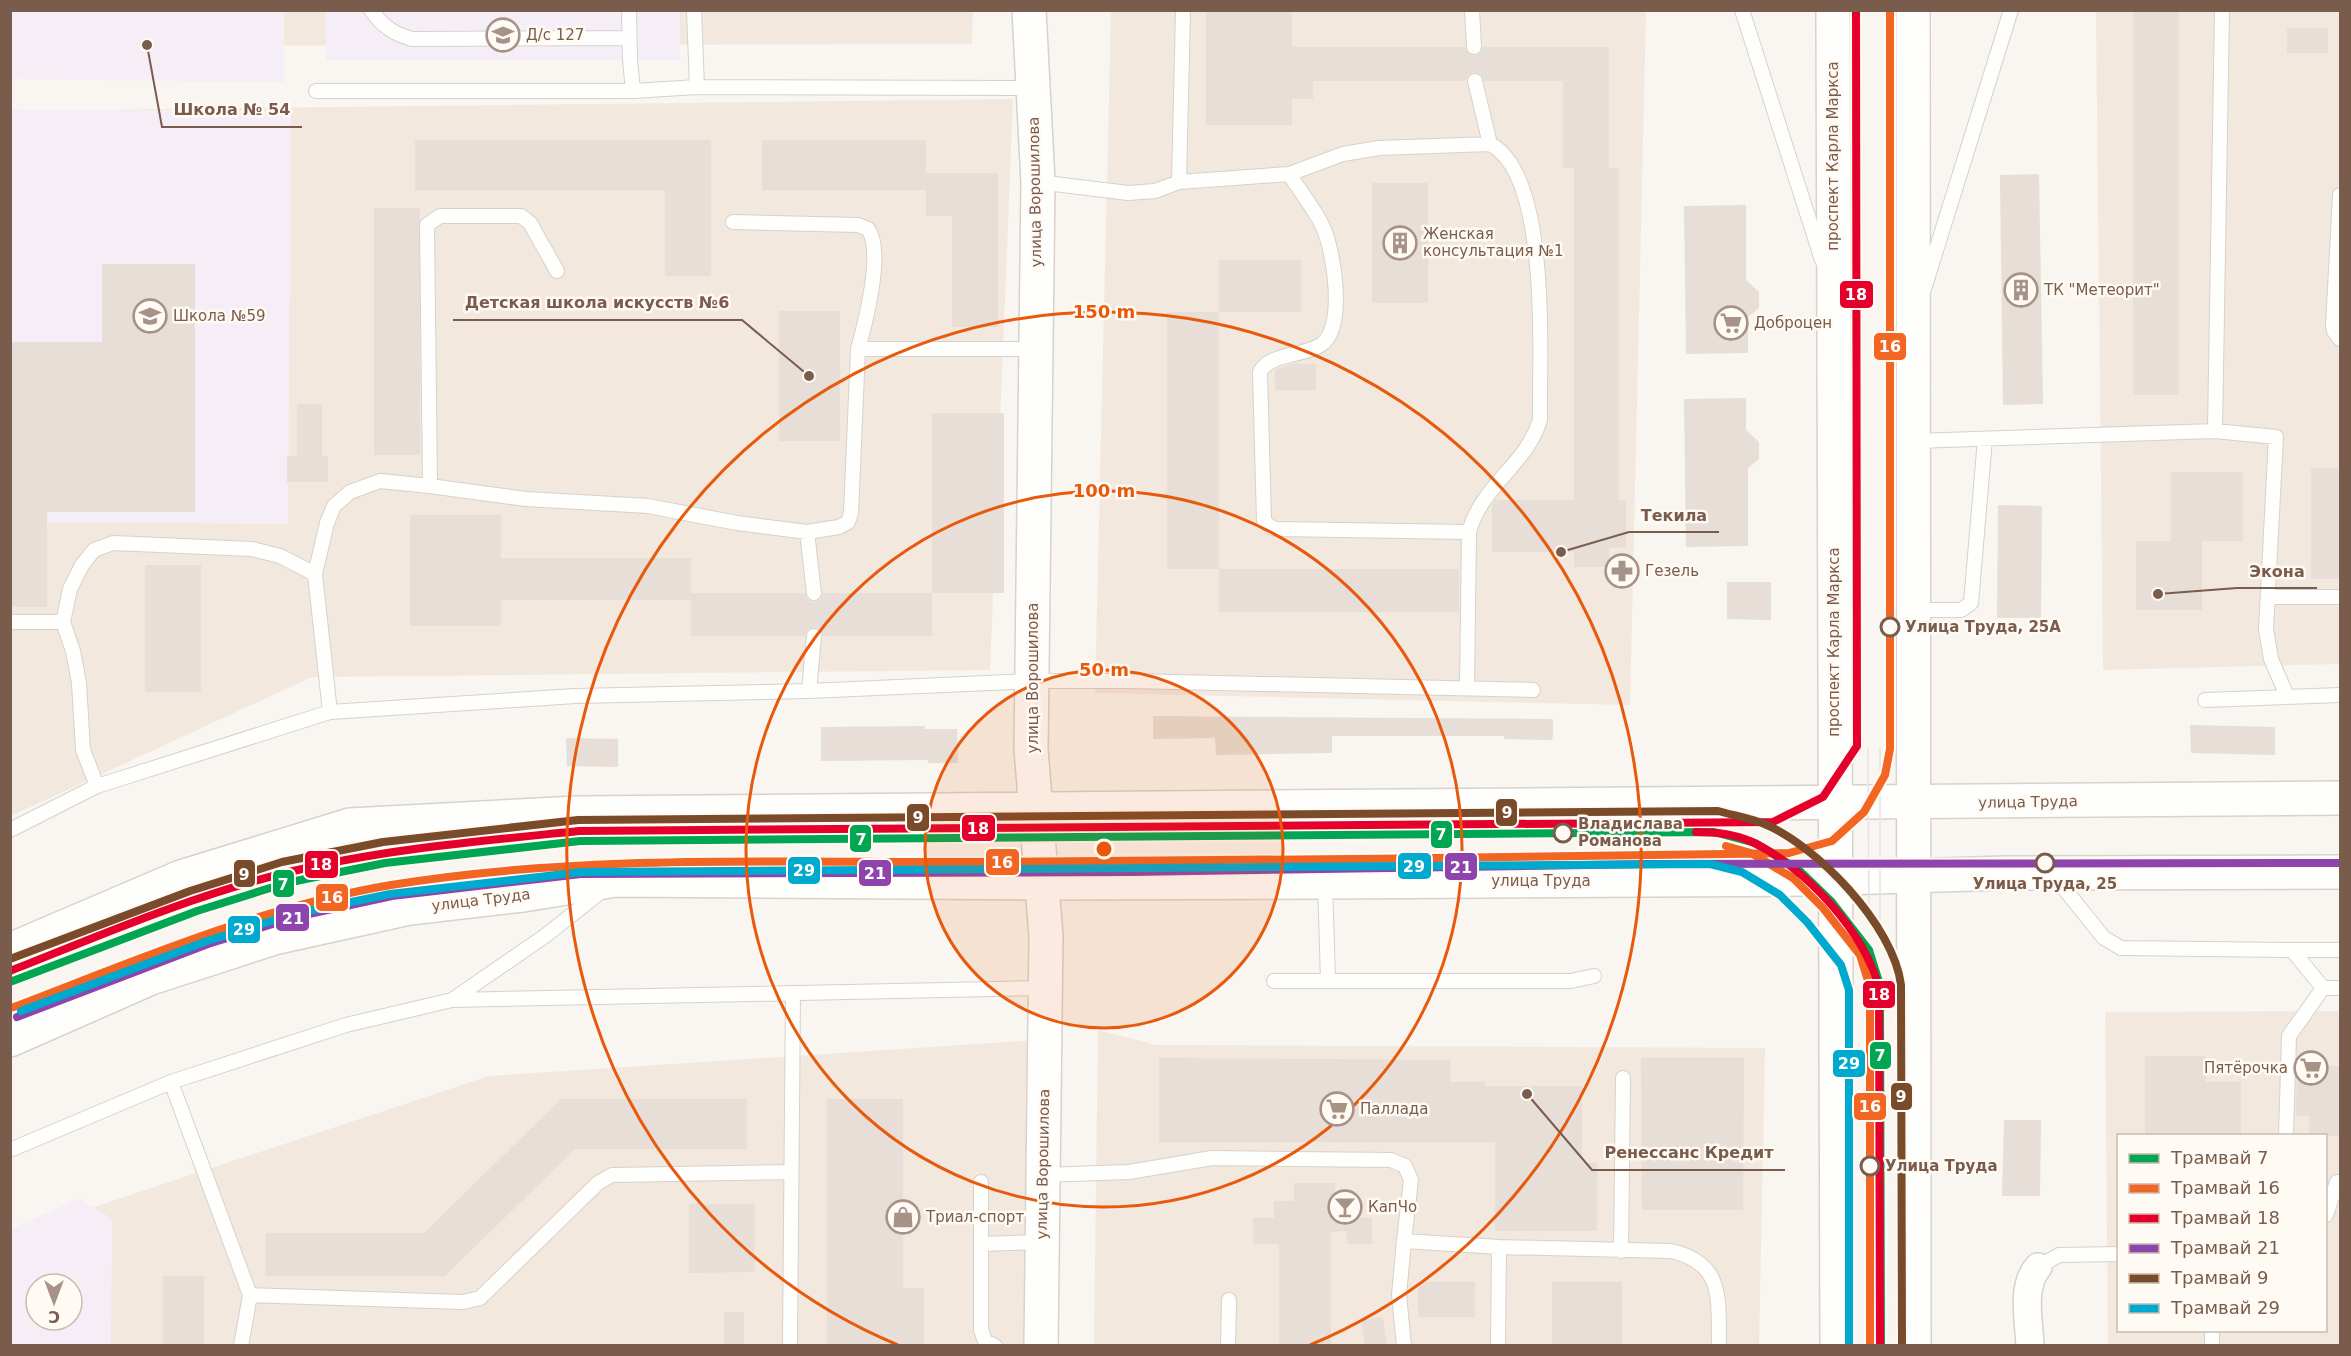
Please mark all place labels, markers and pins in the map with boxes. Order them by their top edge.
school or university icon: Д/с 127 [485,17,521,53]
place label: Д/с 127 [526,26,584,44]
callout: Школа № 54 [162,93,302,127]
building icon: Женская консультация №1 [1382,225,1418,261]
place label: Женская консультация №1 [1423,225,1563,260]
building icon: ТК "Метеорит" [2003,272,2039,308]
place label: ТК "Метеорит" [2043,281,2160,299]
callout: Детская школа искусств №6 [453,286,742,320]
school or university icon: Школа №59 [132,298,168,334]
supermarket icon: Доброцен [1713,305,1749,341]
place label: Школа №59 [173,307,266,325]
place label: Доброцен [1754,314,1832,332]
callout: Текила [1629,498,1719,532]
pharmacy icon: Гезель [1604,553,1640,589]
callout: Экона [2237,554,2317,588]
place label: Гезель [1645,562,1699,580]
marker: Улица Труда, 25А [1880,617,1900,637]
place label: Улица Труда, 25А [1905,618,2061,636]
place label: Владислава Романова [1578,815,1683,850]
marker: Владислава Романова [1553,823,1573,843]
centre of rings [1094,839,1114,859]
marker: Улица Труда, 25 [2035,853,2055,873]
place label: Улица Труда, 25 [1973,875,2117,893]
supermarket icon: Пятёрочка [2293,1050,2329,1086]
place label: Пятёрочка [2204,1059,2288,1077]
supermarket icon: Паллада [1319,1091,1355,1127]
place label: Паллада [1360,1100,1428,1118]
callout: Ренессанс Кредит [1592,1136,1785,1170]
marker: Улица Труда [1860,1156,1880,1176]
place label: Улица Труда [1885,1157,1998,1175]
bar icon: КапЧо [1327,1189,1363,1225]
place label: КапЧо [1368,1198,1417,1216]
shop icon: Триал-спорт [885,1199,921,1235]
place label: Триал-спорт [925,1208,1024,1226]

